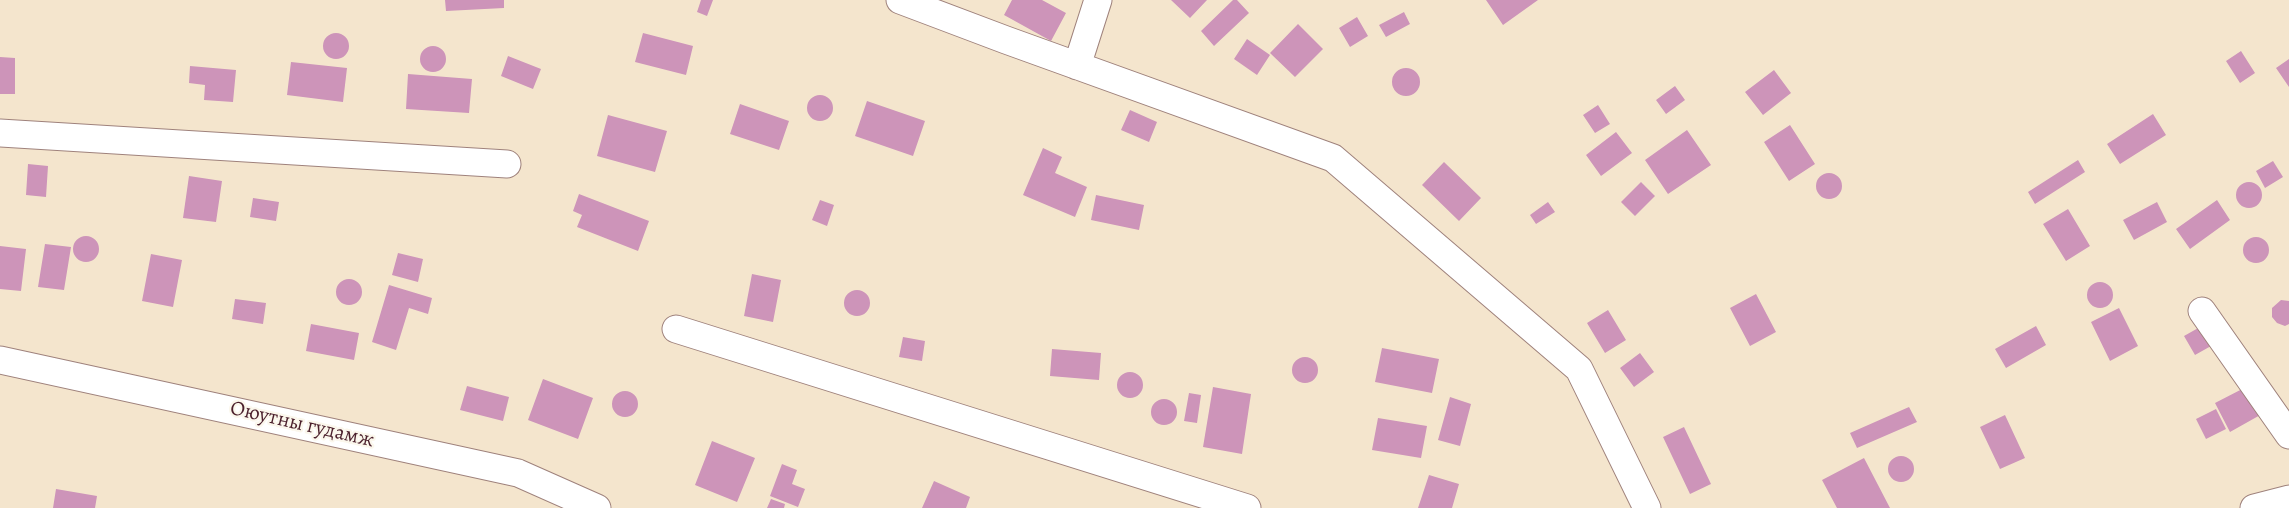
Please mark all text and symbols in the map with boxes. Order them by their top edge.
street label: Оюутны гудамж [228,396,376,454]

